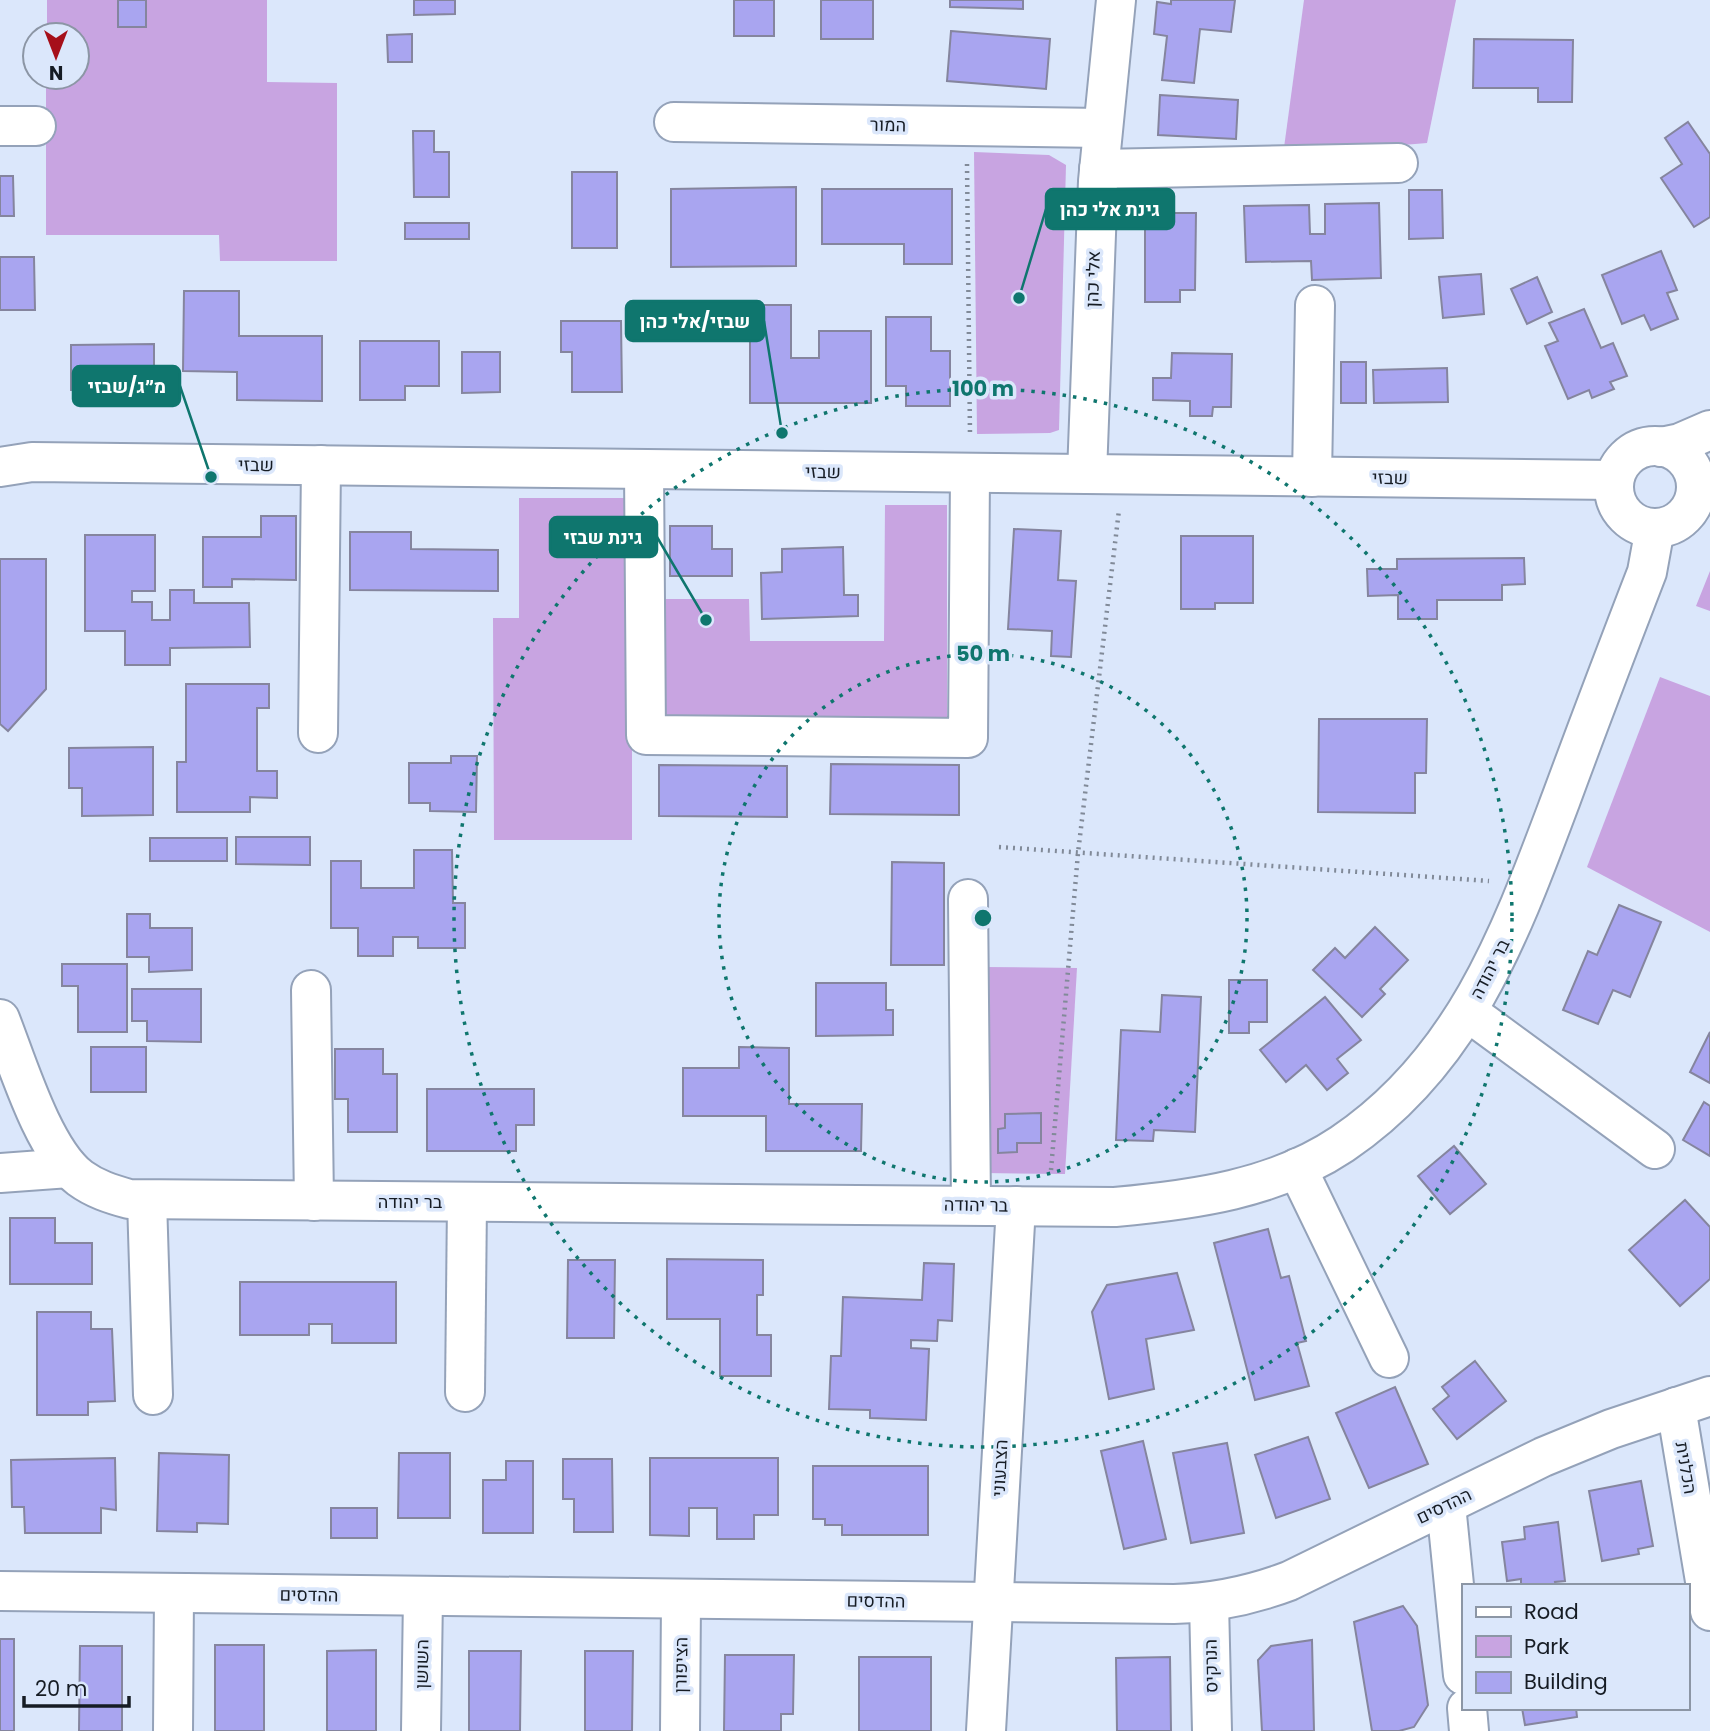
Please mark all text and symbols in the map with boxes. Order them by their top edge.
north arrow [21,21,91,91]
text: N [49,59,63,86]
street label: המור [870,112,906,137]
callout: גינת אלי כהן [1046,189,1174,229]
text: גינת אלי כהן [1060,196,1160,223]
street label: אלי כהן [1079,250,1106,308]
callout: שבזי/אלי כהן [626,301,764,341]
text: שבזי/אלי כהן [640,308,750,335]
callout: מ״ג/שבזי [73,366,180,406]
text: מ״ג/שבזי [88,373,166,400]
text: 100 m [952,374,1014,403]
street label: שבזי [238,452,274,477]
street label: שבזי [805,459,841,484]
street label: שבזי [1372,465,1408,490]
callout: גינת שבזי [550,517,657,557]
text: גינת שבזי [564,524,642,551]
text: 50 m [956,639,1010,668]
centre of rings [971,906,995,930]
street label: בר יהודה [1464,934,1516,1003]
street label: בר יהודה [378,1189,443,1214]
street label: בר יהודה [944,1191,1009,1218]
street label: הצבעוני [986,1439,1013,1497]
street label: הכלנית [1670,1440,1703,1496]
street label: ההדסים [1412,1481,1476,1530]
street label: ההדסים [279,1581,339,1608]
legend [1462,1584,1689,1710]
street label: ההדסים [846,1587,906,1614]
text: Road [1524,1597,1579,1626]
text: Park [1524,1632,1569,1661]
street label: הציפורן [668,1637,693,1693]
street label: השושן [409,1639,434,1689]
street label: הנרקיס [1198,1639,1223,1693]
scale bar [24,1664,130,1708]
text: Building [1524,1667,1608,1696]
text: 20 m [35,1674,88,1703]

